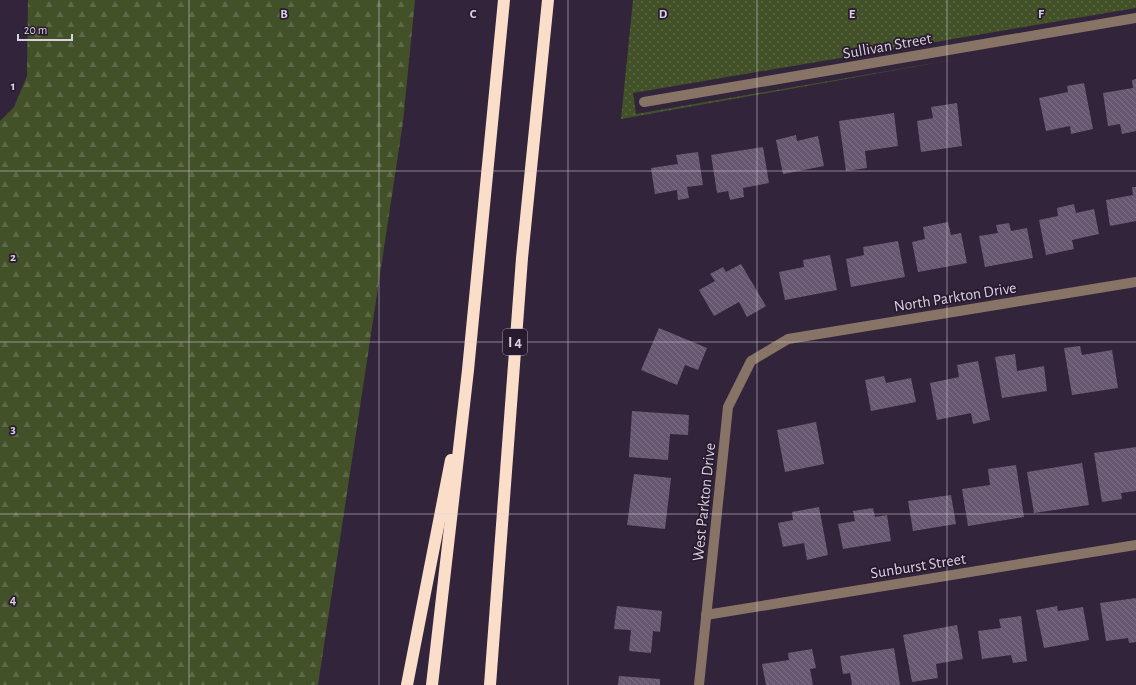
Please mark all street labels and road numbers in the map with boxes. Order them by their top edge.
street label: Sullivan Street [842,30,933,62]
street label: North Parkton Drive [893,279,1018,315]
road number: I 4 [503,329,527,355]
street label: West Parkton Drive [690,442,718,562]
street label: Sunburst Street [869,551,967,581]

